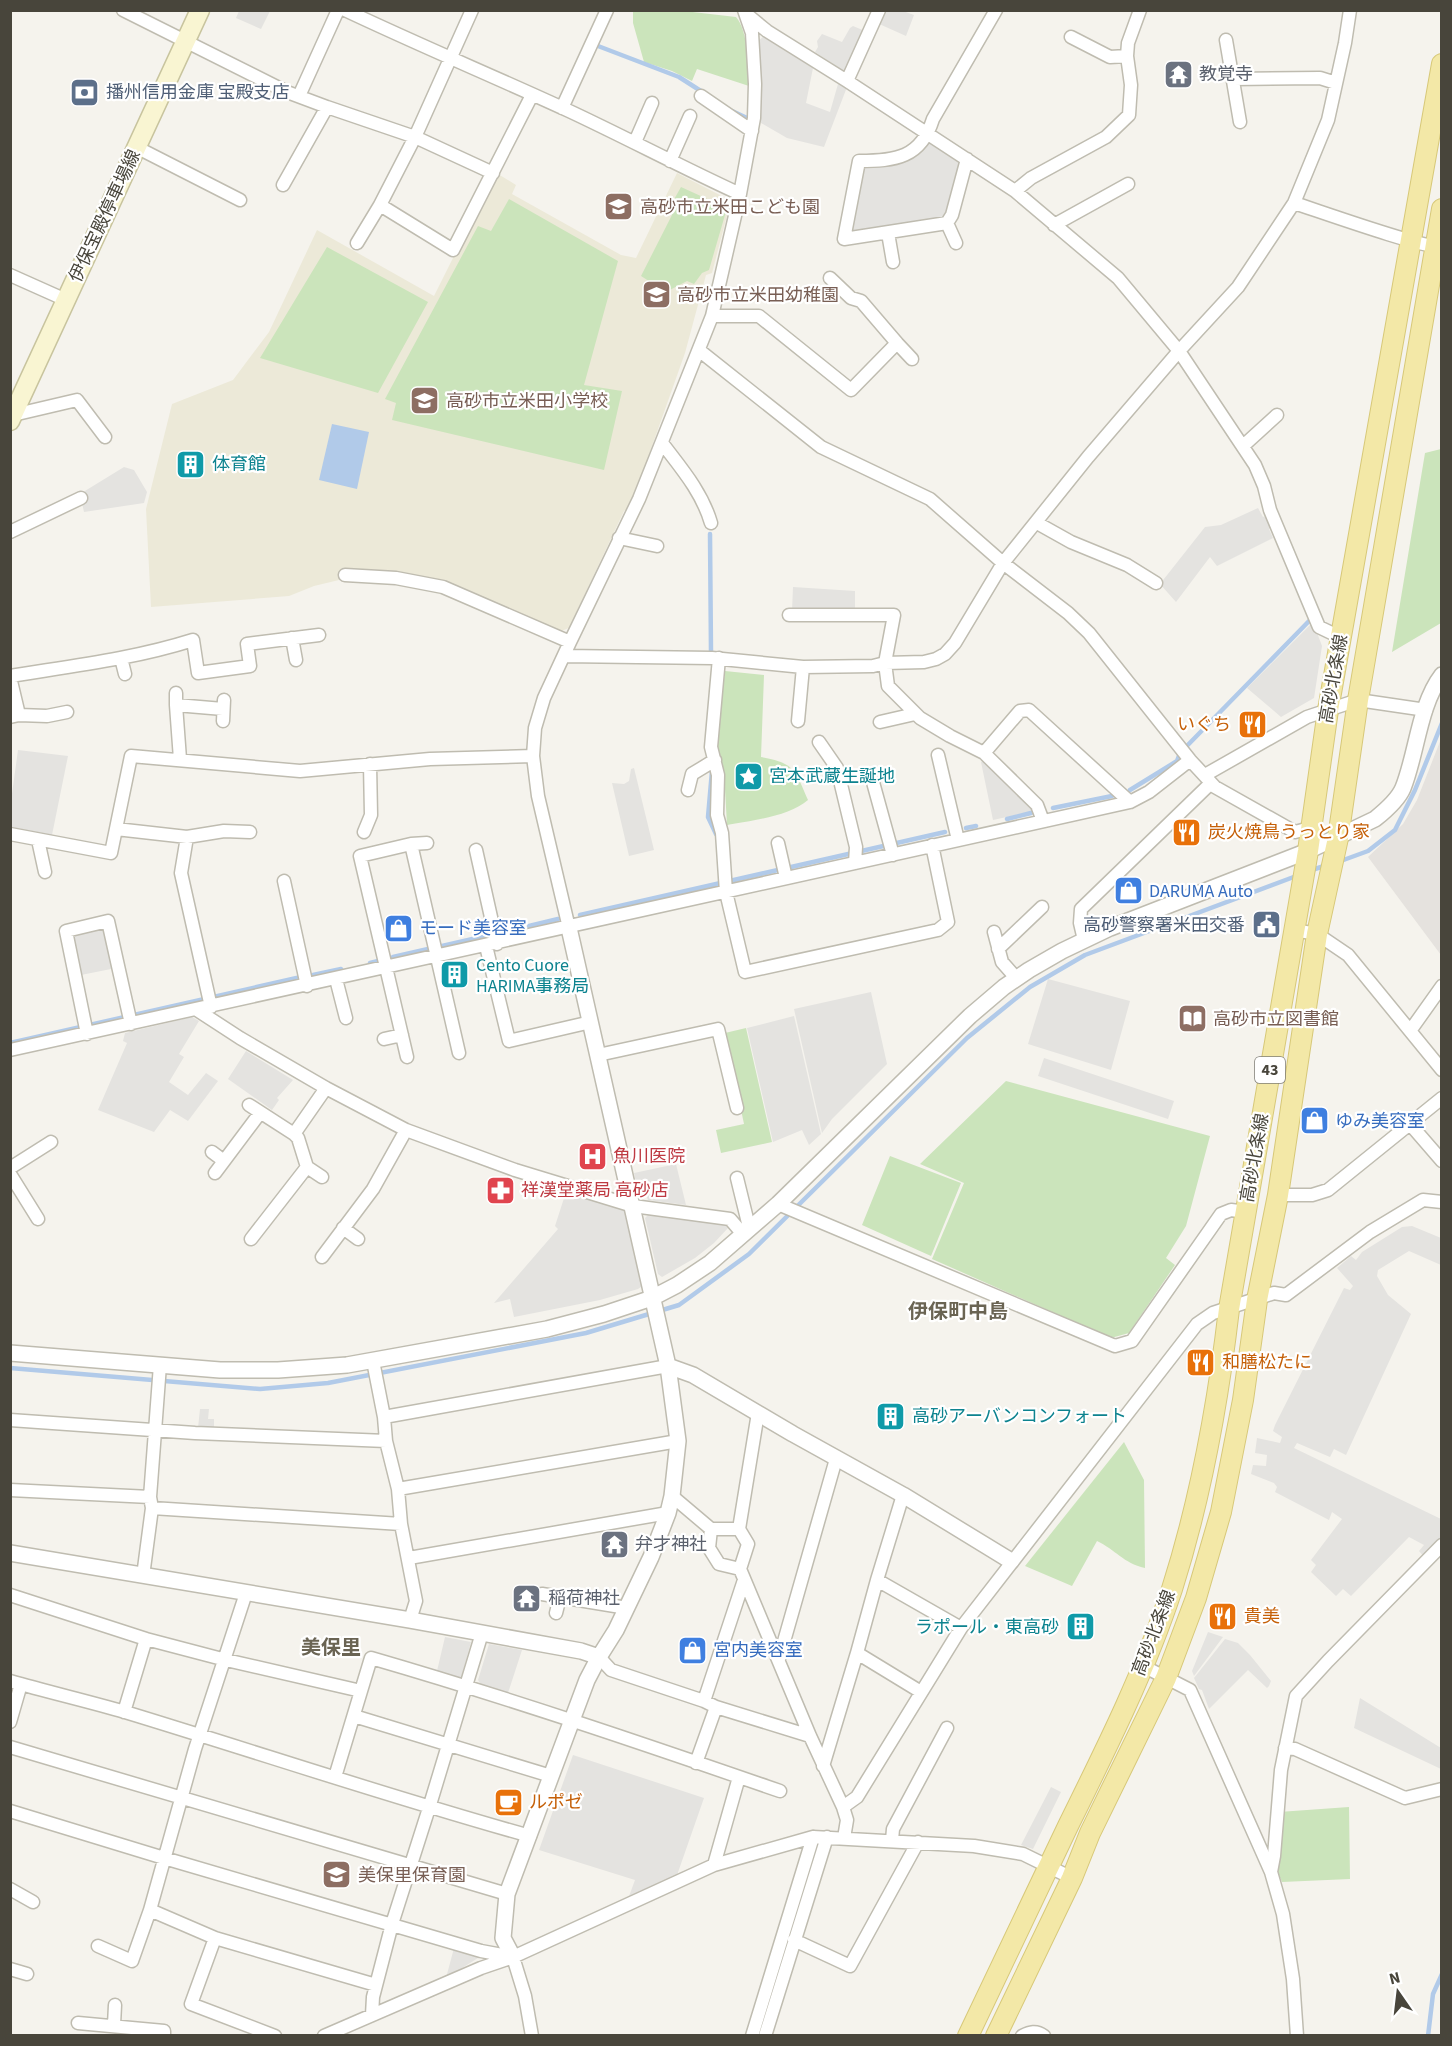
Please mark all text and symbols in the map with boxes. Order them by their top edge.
temple icon: 教覚寺 [1162,58,1194,90]
place label: 教覚寺 [1199,62,1253,87]
bank icon: 播州信用金庫 宝殿支店 [69,76,101,108]
place label: 播州信用金庫 宝殿支店 [106,80,290,105]
street label: 伊保宝殿停車場線 [63,145,147,287]
school or university icon: 高砂市立米田こども園 [603,191,635,223]
place label: 高砂市立米田こども園 [640,195,820,220]
school or university icon: 高砂市立米田幼稚園 [640,279,672,311]
place label: 高砂市立米田幼稚園 [677,283,839,308]
school or university icon: 高砂市立米田小学校 [409,385,441,417]
place label: 高砂市立米田小学校 [446,389,608,414]
building icon: 体育館 [175,448,207,480]
place label: 体育館 [212,452,266,477]
street label: 高砂北条線 [1314,633,1354,725]
restaurant icon: いぐち [1236,708,1268,740]
place label: いぐち [1177,712,1231,737]
place icon: 宮本武蔵生誕地 [732,760,764,792]
place label: 宮本武蔵生誕地 [769,764,895,789]
restaurant icon: 炭火焼鳥うっとり家 [1171,816,1203,848]
place label: 炭火焼鳥うっとり家 [1208,820,1370,845]
shop icon: DARUMA Auto [1112,875,1144,907]
place label: DARUMA Auto [1149,879,1253,904]
public building icon: 高砂警察署米田交番 [1250,909,1282,941]
shop icon: モード美容室 [382,912,414,944]
place label: 高砂警察署米田交番 [1083,913,1245,938]
place label: モード美容室 [419,916,527,941]
place label: Cento Cuore HARIMA事務局 [476,953,589,999]
building icon: Cento Cuore HARIMA事務局 [439,959,471,991]
library icon: 高砂市立図書館 [1176,1003,1208,1035]
place label: 高砂市立図書館 [1213,1007,1339,1032]
road number: 43 [1255,1057,1285,1083]
shop icon: ゆみ美容室 [1298,1105,1330,1137]
place label: ゆみ美容室 [1335,1109,1425,1134]
street label: 高砂北条線 [1235,1112,1275,1204]
hospital icon: 魚川医院 [576,1140,608,1172]
place label: 魚川医院 [613,1144,685,1169]
pharmacy icon: 祥漢堂薬局 高砂店 [484,1174,516,1206]
place label: 祥漢堂薬局 高砂店 [521,1178,669,1203]
district label: 伊保町中島 [908,1298,1008,1326]
restaurant icon: 和膳松たに [1185,1346,1217,1378]
place label: 和膳松たに [1222,1350,1312,1375]
building icon: 高砂アーバンコンフォート [875,1400,907,1432]
place label: 高砂アーバンコンフォート [912,1404,1127,1429]
temple icon: 弁才神社 [598,1528,630,1560]
place label: 弁才神社 [635,1532,707,1557]
temple icon: 稲荷神社 [511,1582,543,1614]
place label: 稲荷神社 [548,1586,620,1611]
street label: 高砂北条線 [1126,1587,1182,1679]
restaurant icon: 貴美 [1207,1600,1239,1632]
place label: 貴美 [1244,1604,1280,1629]
building icon: ラポール・東高砂 [1064,1611,1096,1643]
place label: ラポール・東高砂 [915,1615,1059,1640]
district label: 美保里 [301,1634,361,1662]
shop icon: 宮内美容室 [676,1634,708,1666]
place label: 宮内美容室 [713,1638,803,1663]
cafe icon: ルポゼ [492,1786,524,1818]
place label: ルポゼ [529,1790,583,1815]
school or university icon: 美保里保育園 [321,1859,353,1891]
place label: 美保里保育園 [358,1863,466,1888]
north arrow [1368,1962,1428,2022]
text: N [1387,1966,1402,1990]

